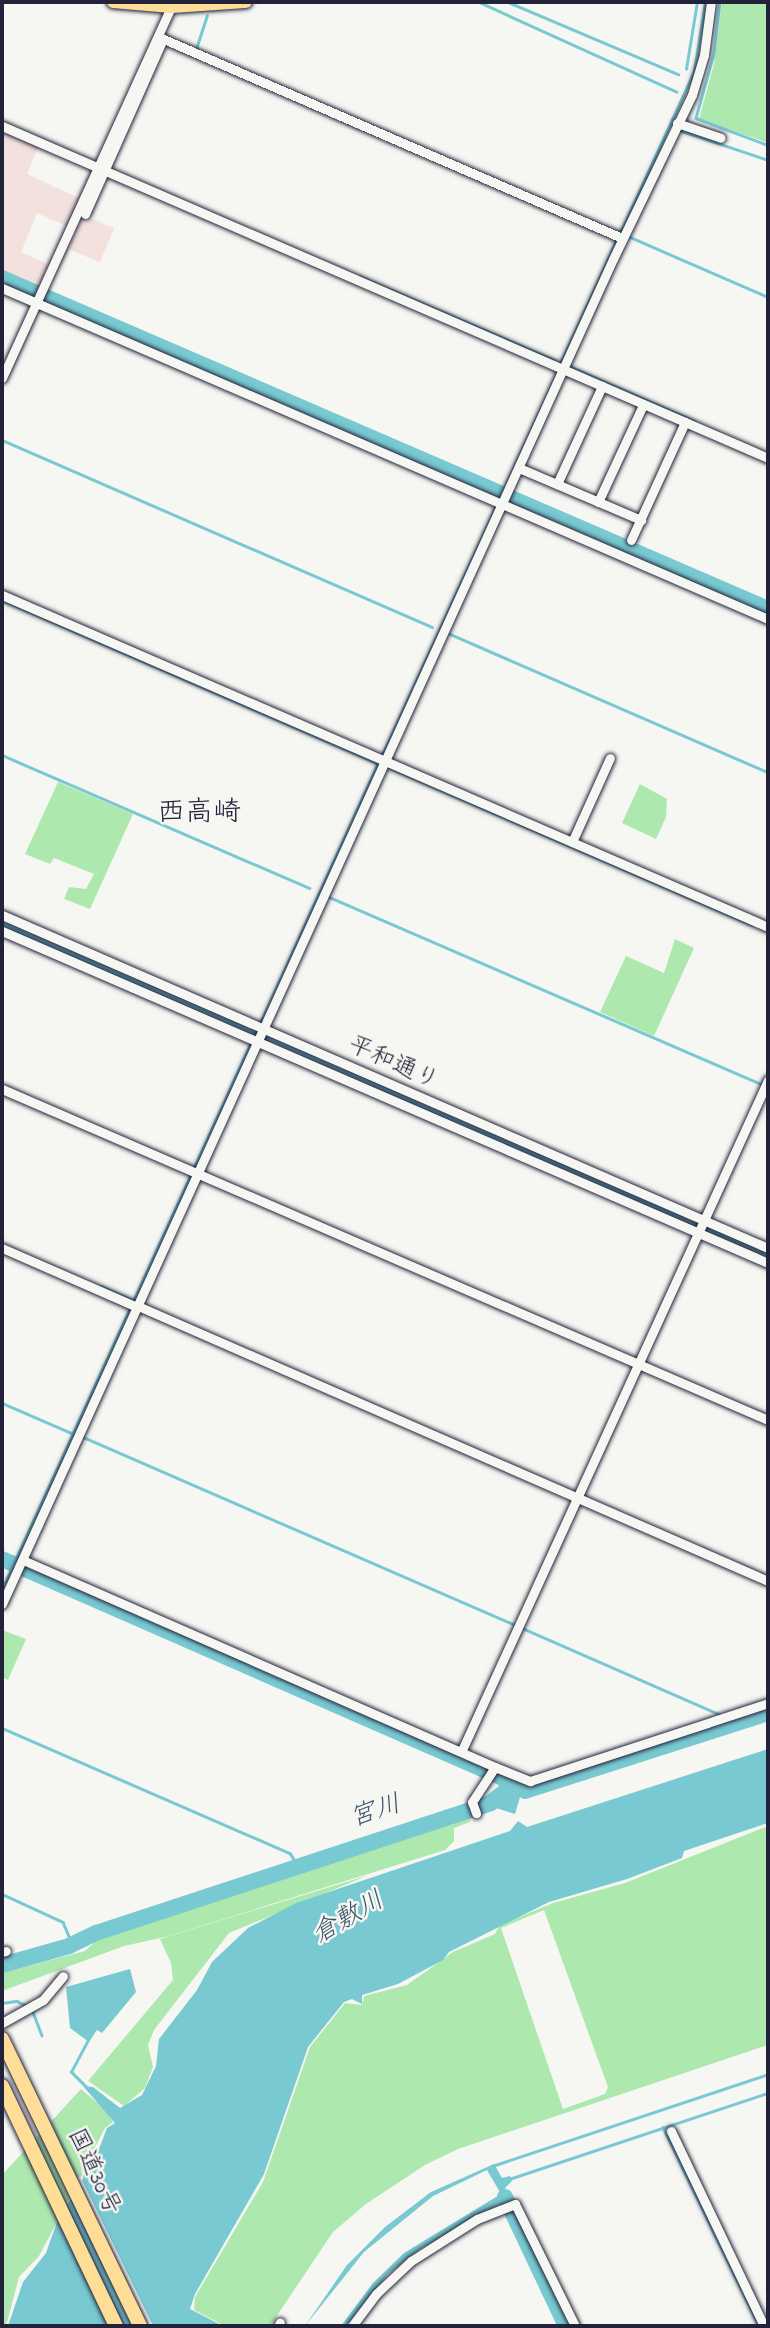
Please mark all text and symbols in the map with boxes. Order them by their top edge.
district label: 西高崎 [157,797,241,831]
street label: 平和通り [343,1031,443,1097]
water label: 宮川 [346,1790,406,1836]
water label: 倉敷川 [307,1886,391,1952]
street label: 国道30号 [60,2124,126,2220]

